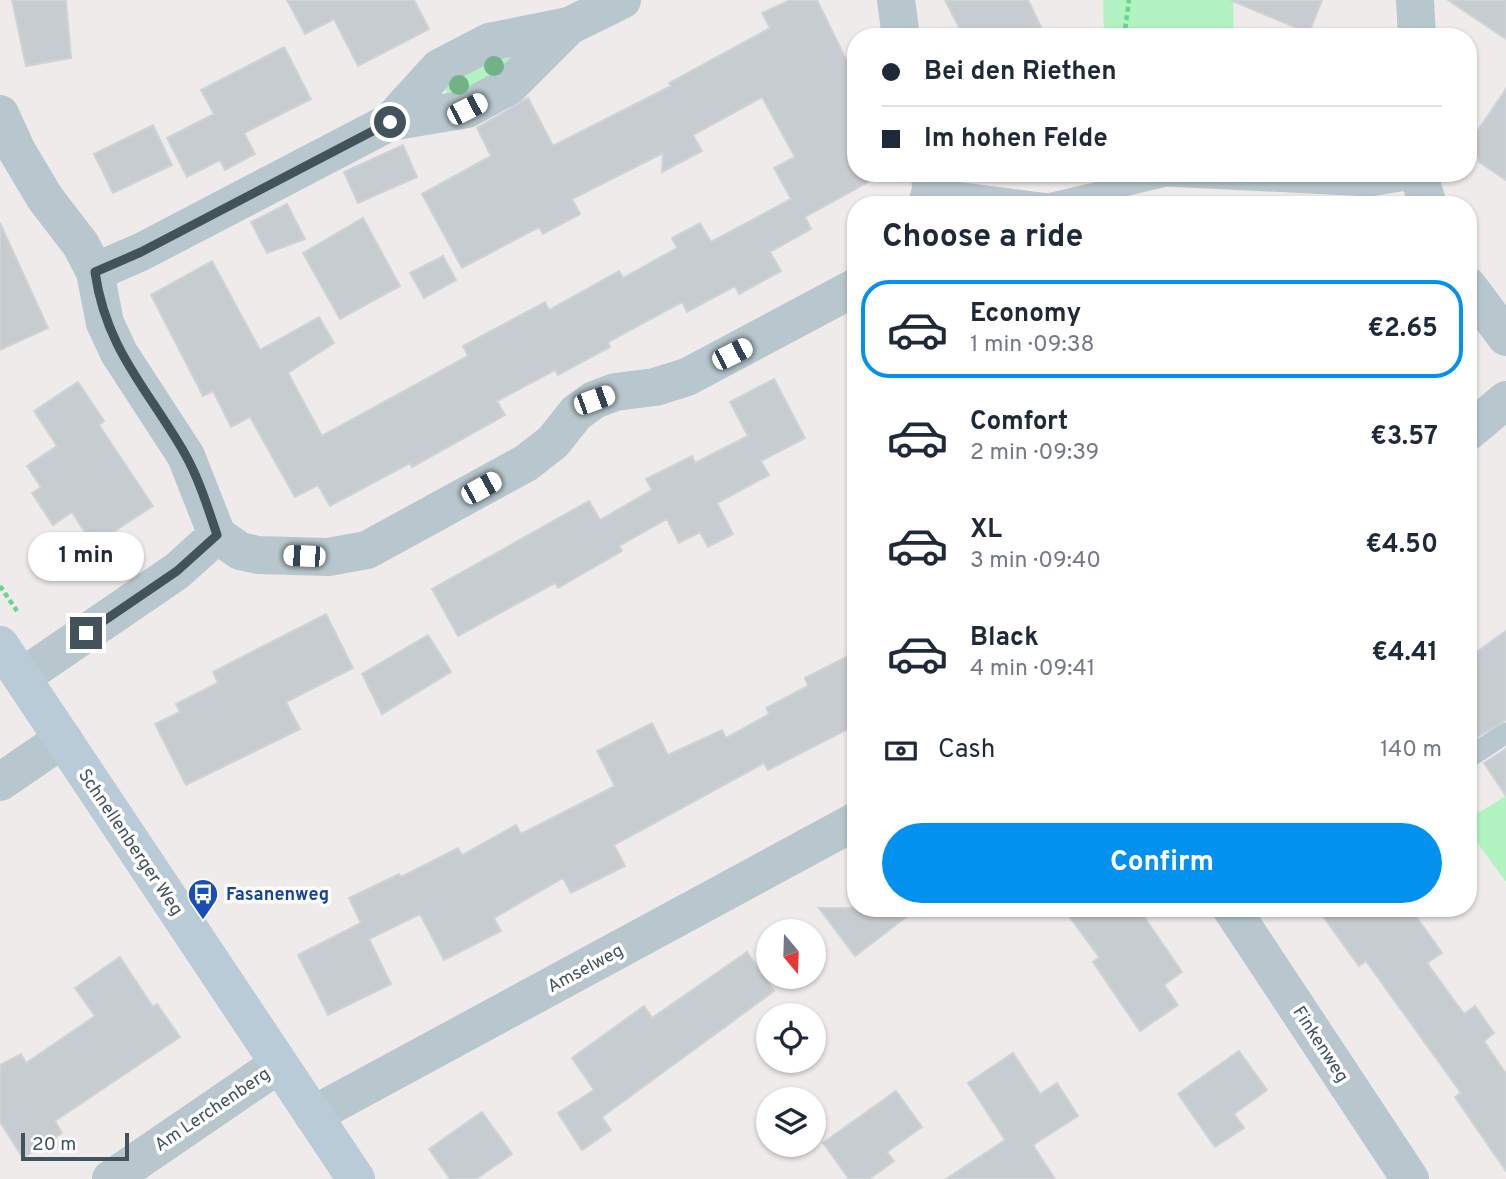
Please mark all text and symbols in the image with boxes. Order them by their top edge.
text: Bei den Riethen [924,56,1117,89]
car [444,90,491,128]
route start [374,106,406,138]
text: Im hohen Felde [924,123,1108,156]
text: Choose a ride [882,218,1083,258]
icon: car [886,298,949,361]
text: Economy [970,298,1081,331]
text: €2.65 [1367,313,1438,346]
text: 1 min · 09:38 [970,331,1095,360]
car [709,335,756,373]
car [571,383,618,417]
icon: car [886,406,949,469]
text: Comfort [970,406,1068,439]
text: €3.57 [1370,421,1438,454]
text: 2 min · 09:39 [970,439,1099,468]
car [458,469,505,507]
icon: car [886,514,949,577]
text: XL [970,514,1002,547]
text: €4.50 [1366,529,1438,562]
callout: 1 min [28,532,144,580]
text: 1 min [58,542,114,571]
car [283,545,326,567]
text: 3 min · 09:40 [970,547,1101,576]
route end [70,617,102,649]
icon: car [886,622,949,685]
text: Black [970,622,1039,655]
text: €4.41 [1371,637,1438,670]
text: 4 min · 09:41 [970,655,1095,684]
icon: cash [882,732,920,770]
text: Cash [938,734,995,767]
text: 140 m [1380,736,1442,765]
street label: Schnellenberger Weg [72,765,187,921]
button: Confirm [882,823,1442,903]
bus stop icon: Fasanenweg [186,877,220,921]
place label: Fasanenweg [226,884,329,907]
north arrow [756,919,826,989]
map controls [756,919,826,1157]
street label: Amselweg [544,940,628,999]
street label: Finkenweg [1287,1002,1353,1087]
button: locate [756,1003,826,1073]
street label: Am Lerchenberg [151,1063,275,1157]
button: layers [756,1087,826,1157]
scale bar [21,1130,130,1162]
text: 20 m [32,1133,76,1157]

